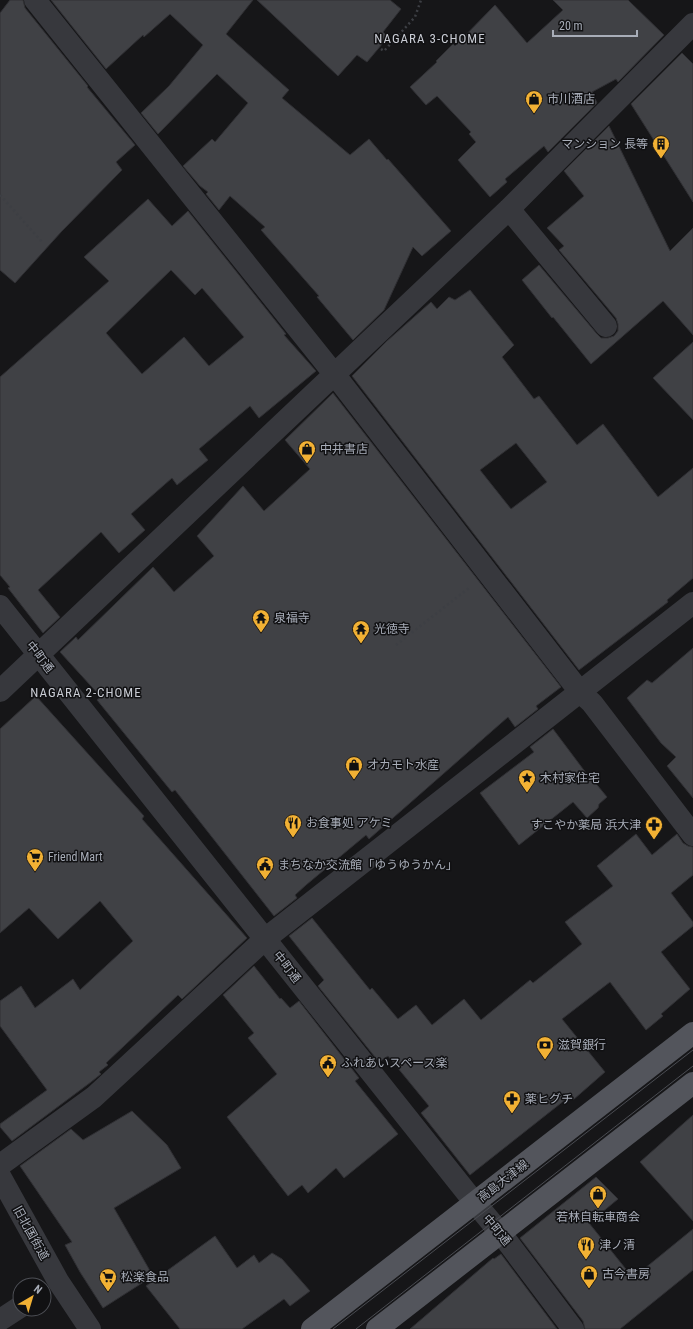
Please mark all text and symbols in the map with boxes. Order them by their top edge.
scale bar [553,12,637,38]
text: 20 m [559,19,583,33]
district label: NAGARA 3-CHOME [374,31,486,46]
shop icon: 市川酒店 [524,89,544,114]
place label: 市川酒店 [547,92,595,106]
building icon: マンション 長等 [651,134,671,159]
place label: マンション 長等 [561,137,648,151]
shop icon: 中井書店 [297,439,317,464]
place label: 中井書店 [320,442,368,456]
temple icon: 泉福寺 [251,608,271,633]
place label: 泉福寺 [274,611,310,625]
temple icon: 光徳寺 [351,619,371,644]
place label: 光徳寺 [374,622,410,636]
street label: 中町通 [23,639,57,675]
district label: NAGARA 2-CHOME [30,685,142,700]
shop icon: オカモト水産 [344,755,364,780]
place label: オカモト水産 [367,758,439,772]
place icon: 木村家住宅 [517,768,537,793]
place label: 木村家住宅 [540,771,600,785]
restaurant icon: お食事処 アケミ [283,813,303,838]
pharmacy icon: すこやか薬局 浜大津 [644,815,664,840]
place label: お食事処 アケミ [306,816,392,830]
place label: すこやか薬局 浜大津 [530,818,641,832]
supermarket icon: Friend Mart [25,847,45,872]
place label: Friend Mart [48,850,103,864]
public building icon: まちなか交流館「ゆうゆうかん」 [255,855,275,880]
place label: まちなか交流館「ゆうゆうかん」 [278,858,458,872]
street label: 中町通 [270,949,304,985]
bank icon: 滋賀銀行 [535,1035,555,1060]
place label: 滋賀銀行 [558,1038,606,1052]
public building icon: ふれあいスペース楽 [318,1053,338,1078]
place label: ふれあいスペース楽 [341,1056,448,1070]
pharmacy icon: 薬ヒグチ [502,1089,522,1114]
place label: 薬ヒグチ [525,1092,573,1106]
street label: 高島大津線 [475,1157,531,1205]
shop icon: 若林自転車商会 [588,1184,608,1209]
street label: 旧北国街道 [10,1203,52,1263]
place label: 若林自転車商会 [556,1210,640,1224]
street label: 中町通 [480,1212,514,1248]
restaurant icon: 津ノ清 [576,1235,596,1260]
place label: 津ノ清 [599,1238,635,1252]
shop icon: 古今書房 [579,1264,599,1289]
supermarket icon: 松楽食品 [98,1267,118,1292]
place label: 古今書房 [602,1267,650,1281]
place label: 松楽食品 [121,1270,169,1284]
north arrow [12,1277,52,1317]
text: N [31,1282,45,1297]

